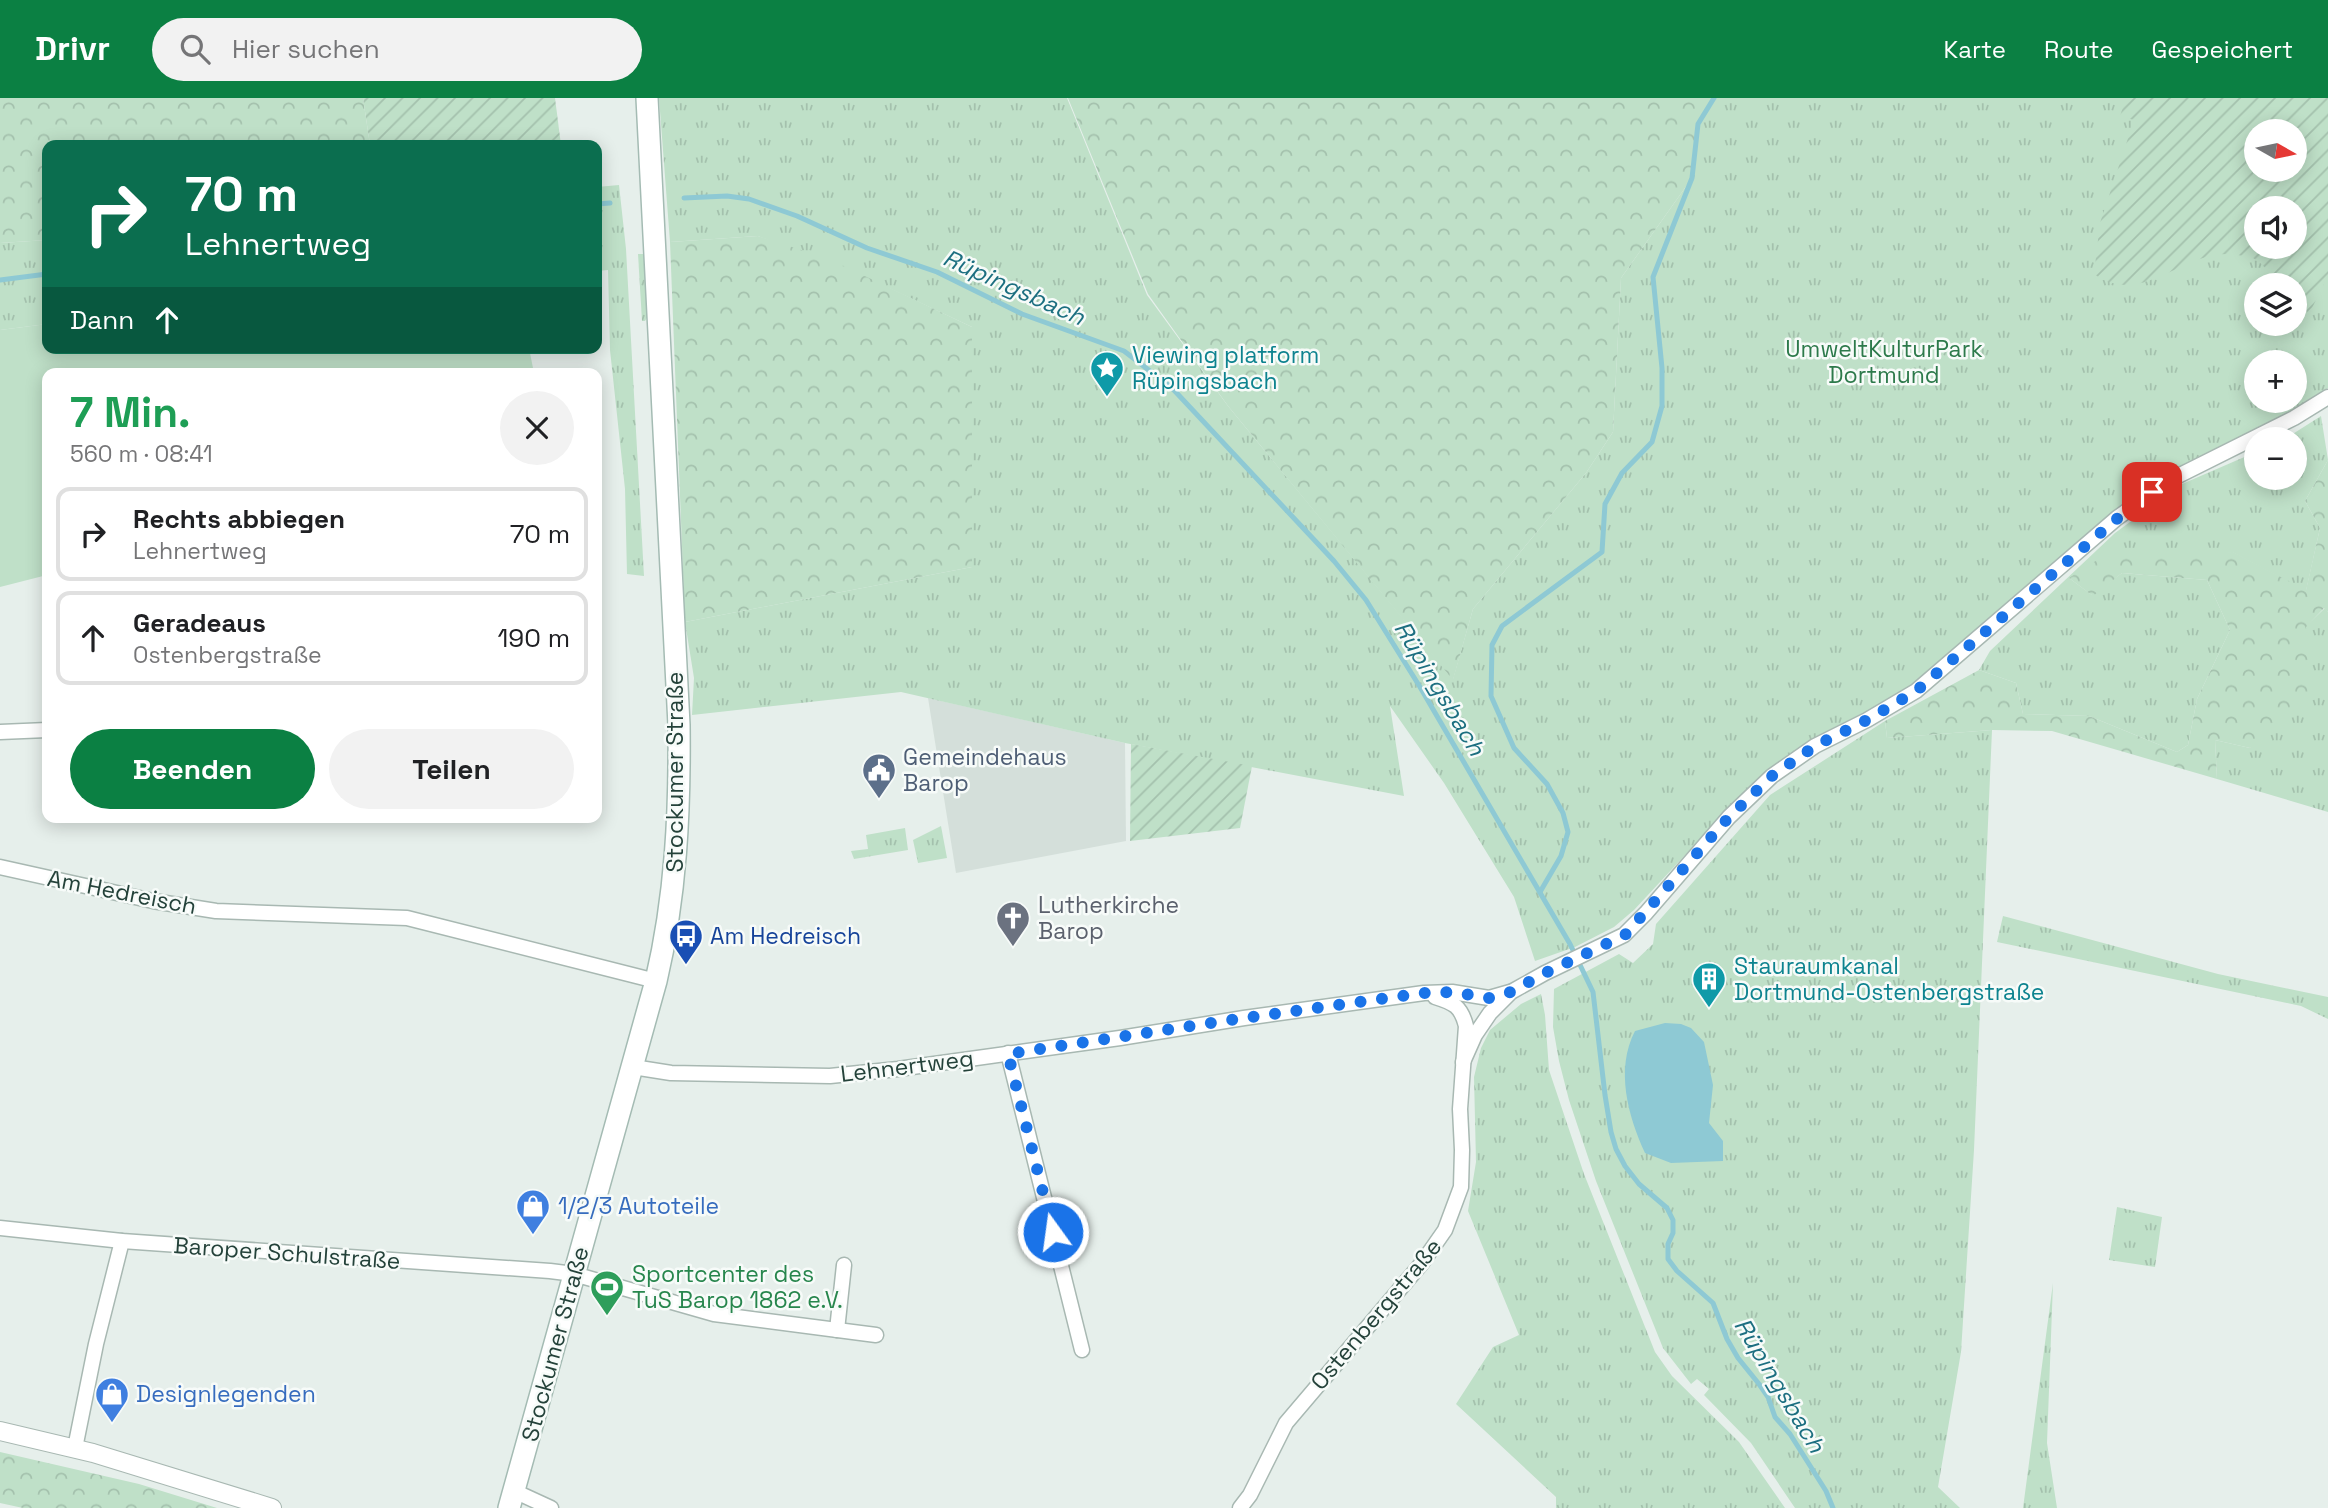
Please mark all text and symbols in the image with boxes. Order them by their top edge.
search box [152,18,642,81]
text: Drivr [35,28,110,70]
icon: search [176,30,214,68]
text: Hier suchen [232,32,380,66]
text: Karte [1944,34,2006,65]
text: Route [2044,34,2113,65]
text: Gespeichert [2151,34,2293,65]
north arrow [2244,119,2306,182]
map controls [2244,119,2307,490]
text: 70 m [185,163,298,225]
icon: right [70,168,161,259]
button: sound [2244,196,2307,259]
text: Lehnertweg [185,224,371,264]
water label: Rüpingsbach [938,242,1091,333]
button: layers [2244,273,2307,336]
icon: ahead [148,301,186,339]
text: Dann [70,303,134,337]
park label: UmweltKulturPark Dortmund [1785,334,1983,390]
place label: Viewing platform Rüpingsbach [1132,340,1319,396]
place icon: Viewing platform Rüpingsbach [1088,349,1126,398]
button: + [2244,350,2307,413]
text: 7 Min. [70,386,191,439]
button: close [500,391,574,465]
button: − [2244,427,2307,490]
text: 560 m · 08:41 [70,439,213,469]
pin [2122,462,2182,522]
icon: arrive [2133,473,2171,511]
text: Rechts abbiegen [133,502,345,536]
icon: right [74,515,112,553]
text: 70 m [510,517,570,551]
text: Lehnertweg [133,536,267,566]
text: Geradeaus [133,606,266,640]
water label: Rüpingsbach [1388,615,1493,762]
icon: ahead [74,619,112,657]
text: 190 m [498,621,570,655]
text: Ostenbergstraße [133,640,322,670]
street label: Stockumer Straße [660,672,690,872]
button: Beenden [70,729,315,809]
button: Teilen [329,729,574,809]
place label: Gemeindehaus Barop [903,742,1067,798]
public building icon: Gemeindehaus Barop [860,751,898,800]
street label: Am Hedreisch [45,863,199,921]
place label: Lutherkirche Barop [1038,890,1179,946]
church icon: Lutherkirche Barop [994,899,1032,948]
bus stop icon: Am Hedreisch [667,917,705,966]
place label: Am Hedreisch [710,921,861,951]
place label: Stauraumkanal Dortmund-Ostenbergstraße [1734,951,2044,1007]
building icon: Stauraumkanal Dortmund-Ostenbergstraße [1690,960,1728,1009]
street label: Lehnertweg [839,1043,975,1089]
shop icon: 1/2/3 Autoteile [514,1187,552,1236]
place label: 1/2/3 Autoteile [558,1191,719,1221]
position arrow [1016,1195,1090,1269]
street label: Baroper Schulstraße [173,1230,401,1276]
street label: Ostenbergstraße [1304,1232,1448,1396]
street label: Stockumer Straße [515,1243,595,1445]
place label: Sportcenter des TuS Barop 1862 e.V. [632,1259,843,1315]
sports icon: Sportcenter des TuS Barop 1862 e.V. [588,1268,626,1317]
water label: Rüpingsbach [1728,1312,1833,1459]
shop icon: Designlegenden [93,1375,131,1424]
place label: Designlegenden [136,1379,316,1409]

